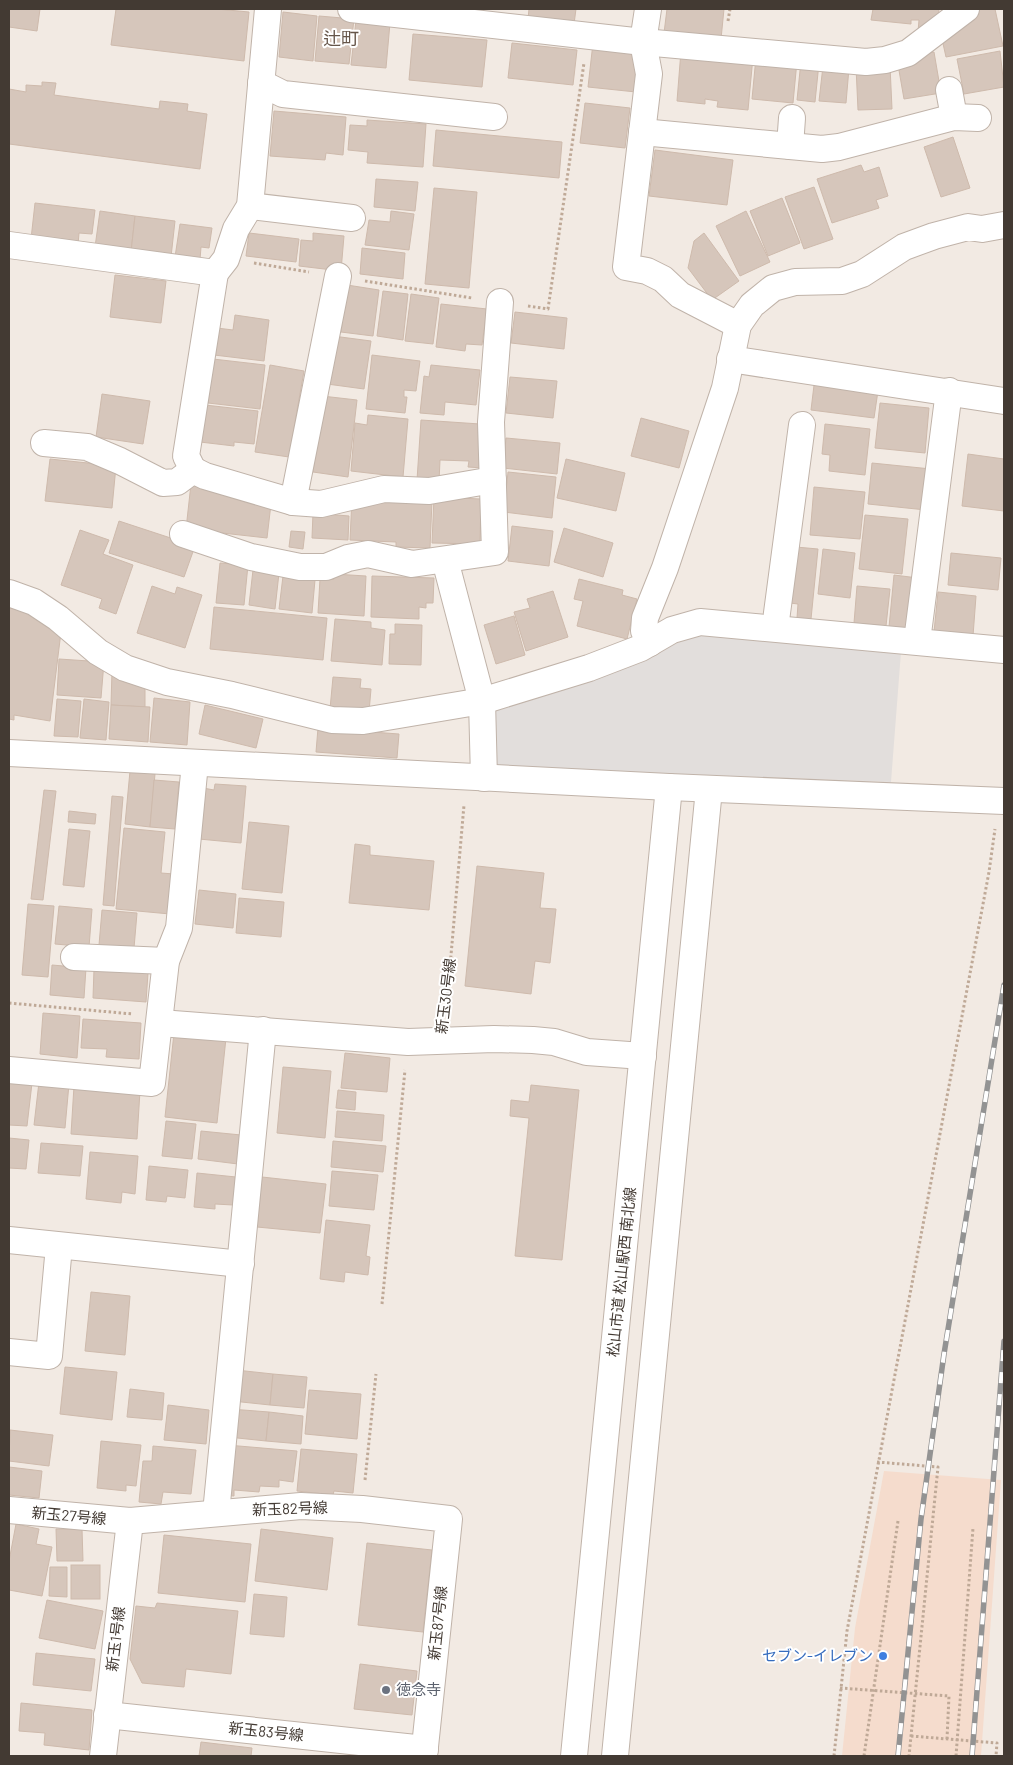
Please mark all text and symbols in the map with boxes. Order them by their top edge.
district label: 辻町 [323,27,359,49]
street label: 新玉30号線 [431,957,459,1035]
street label: 松山市道 松山駅西 南北線 [603,1186,639,1358]
street label: 新玉82号線 [252,1498,328,1518]
street label: 新玉27号線 [31,1503,107,1527]
street label: 新玉87号線 [424,1585,450,1661]
street label: 新玉1号線 [102,1605,128,1672]
place label: セブン-イレブン [762,1646,873,1664]
marker: セブン-イレブン [877,1650,889,1662]
place label: 徳念寺 [396,1680,441,1698]
marker: 徳念寺 [380,1684,392,1696]
street label: 新玉83号線 [228,1718,305,1744]

